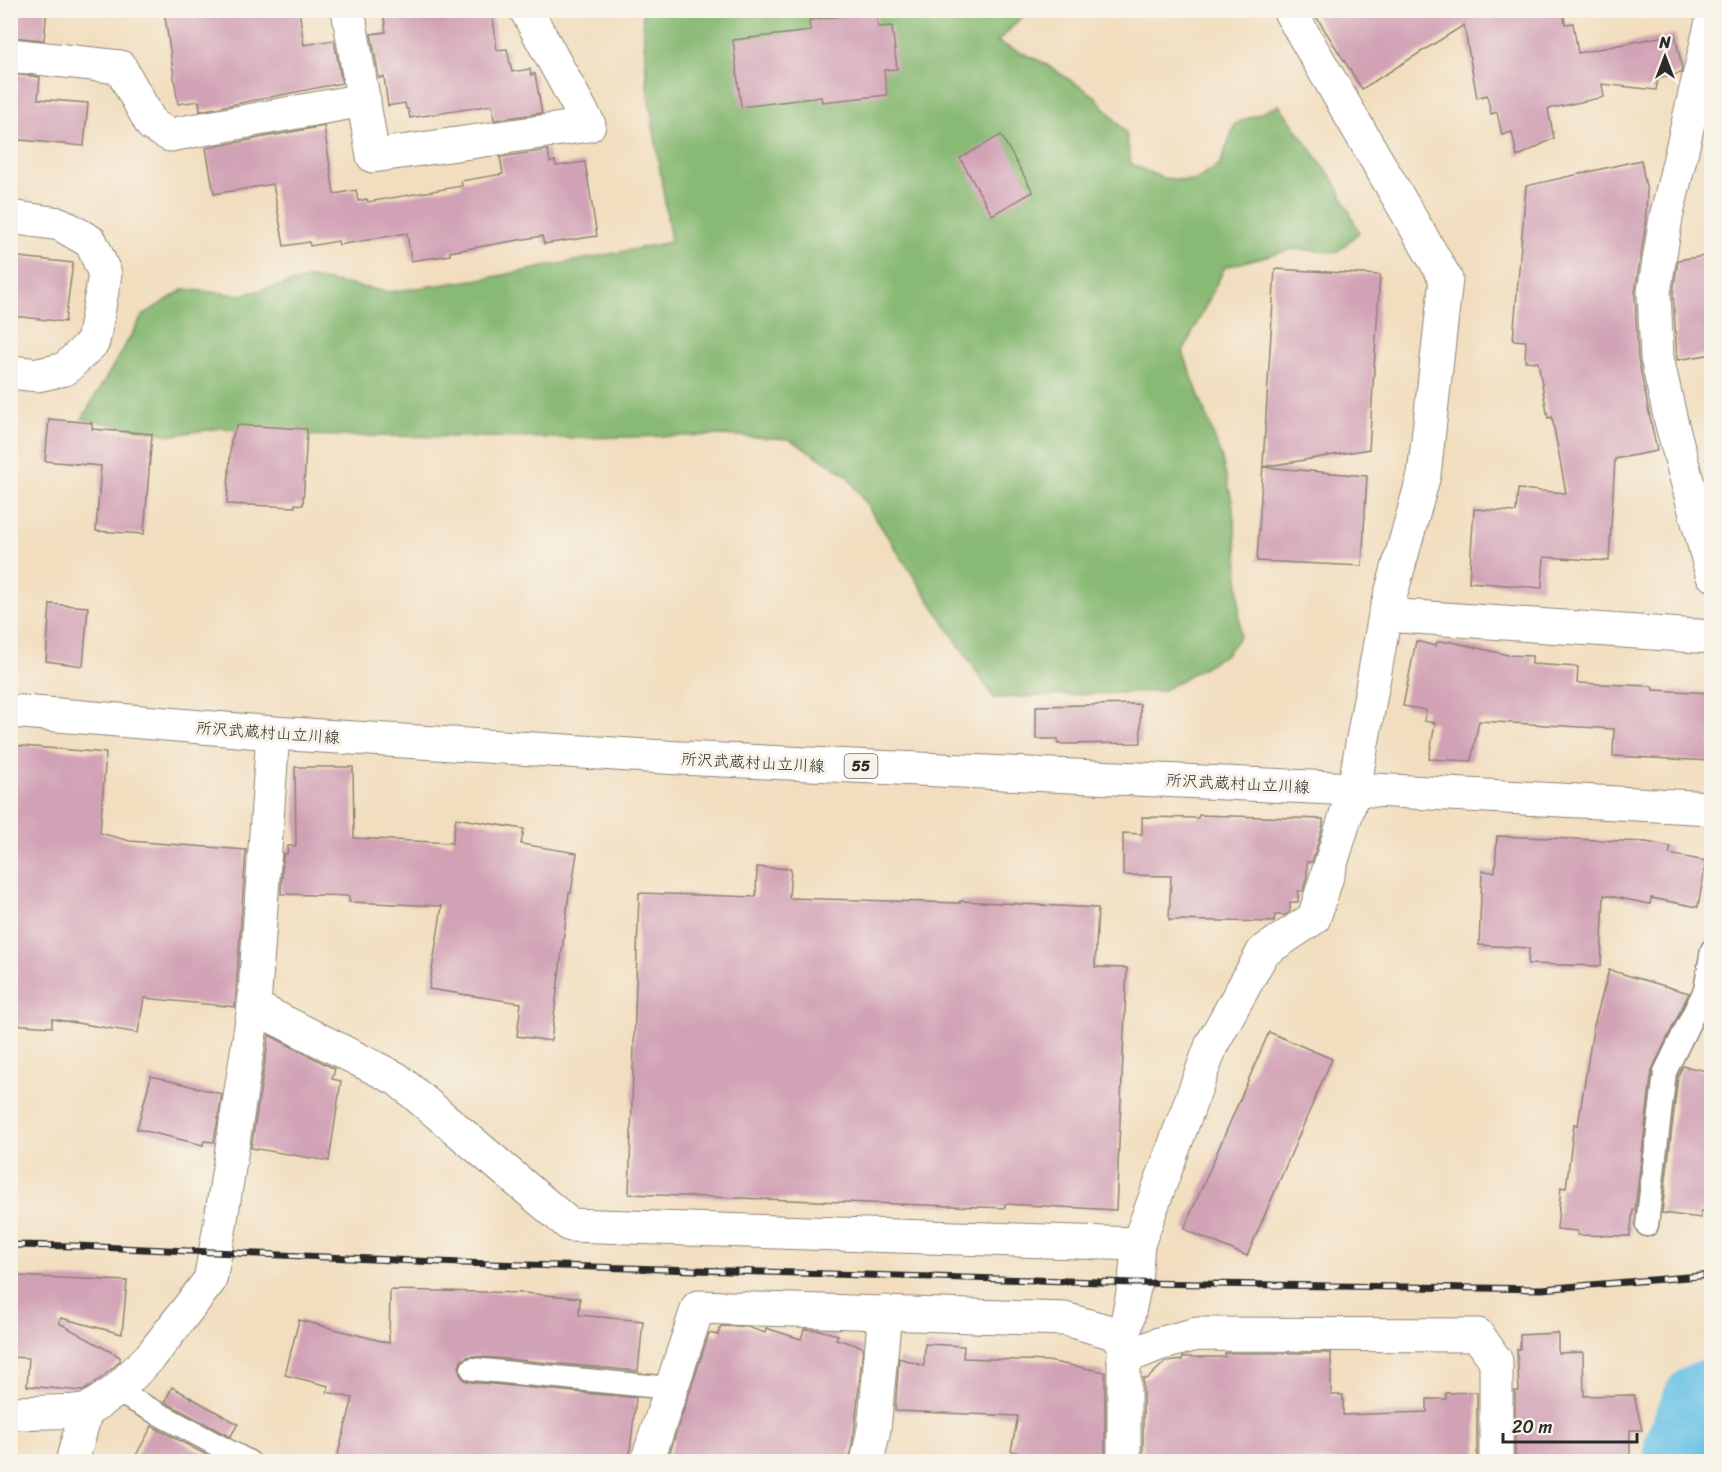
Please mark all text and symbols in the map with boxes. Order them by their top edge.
north arrow [1635,27,1695,87]
text: N [1658,28,1671,57]
street label: 所沢武蔵村山立川線 [195,713,341,752]
street label: 所沢武蔵村山立川線 [680,744,826,781]
road number: 55 [844,754,878,778]
street label: 所沢武蔵村山立川線 [1165,765,1311,802]
scale bar [1503,1406,1636,1444]
text: 20 m [1512,1411,1552,1443]

